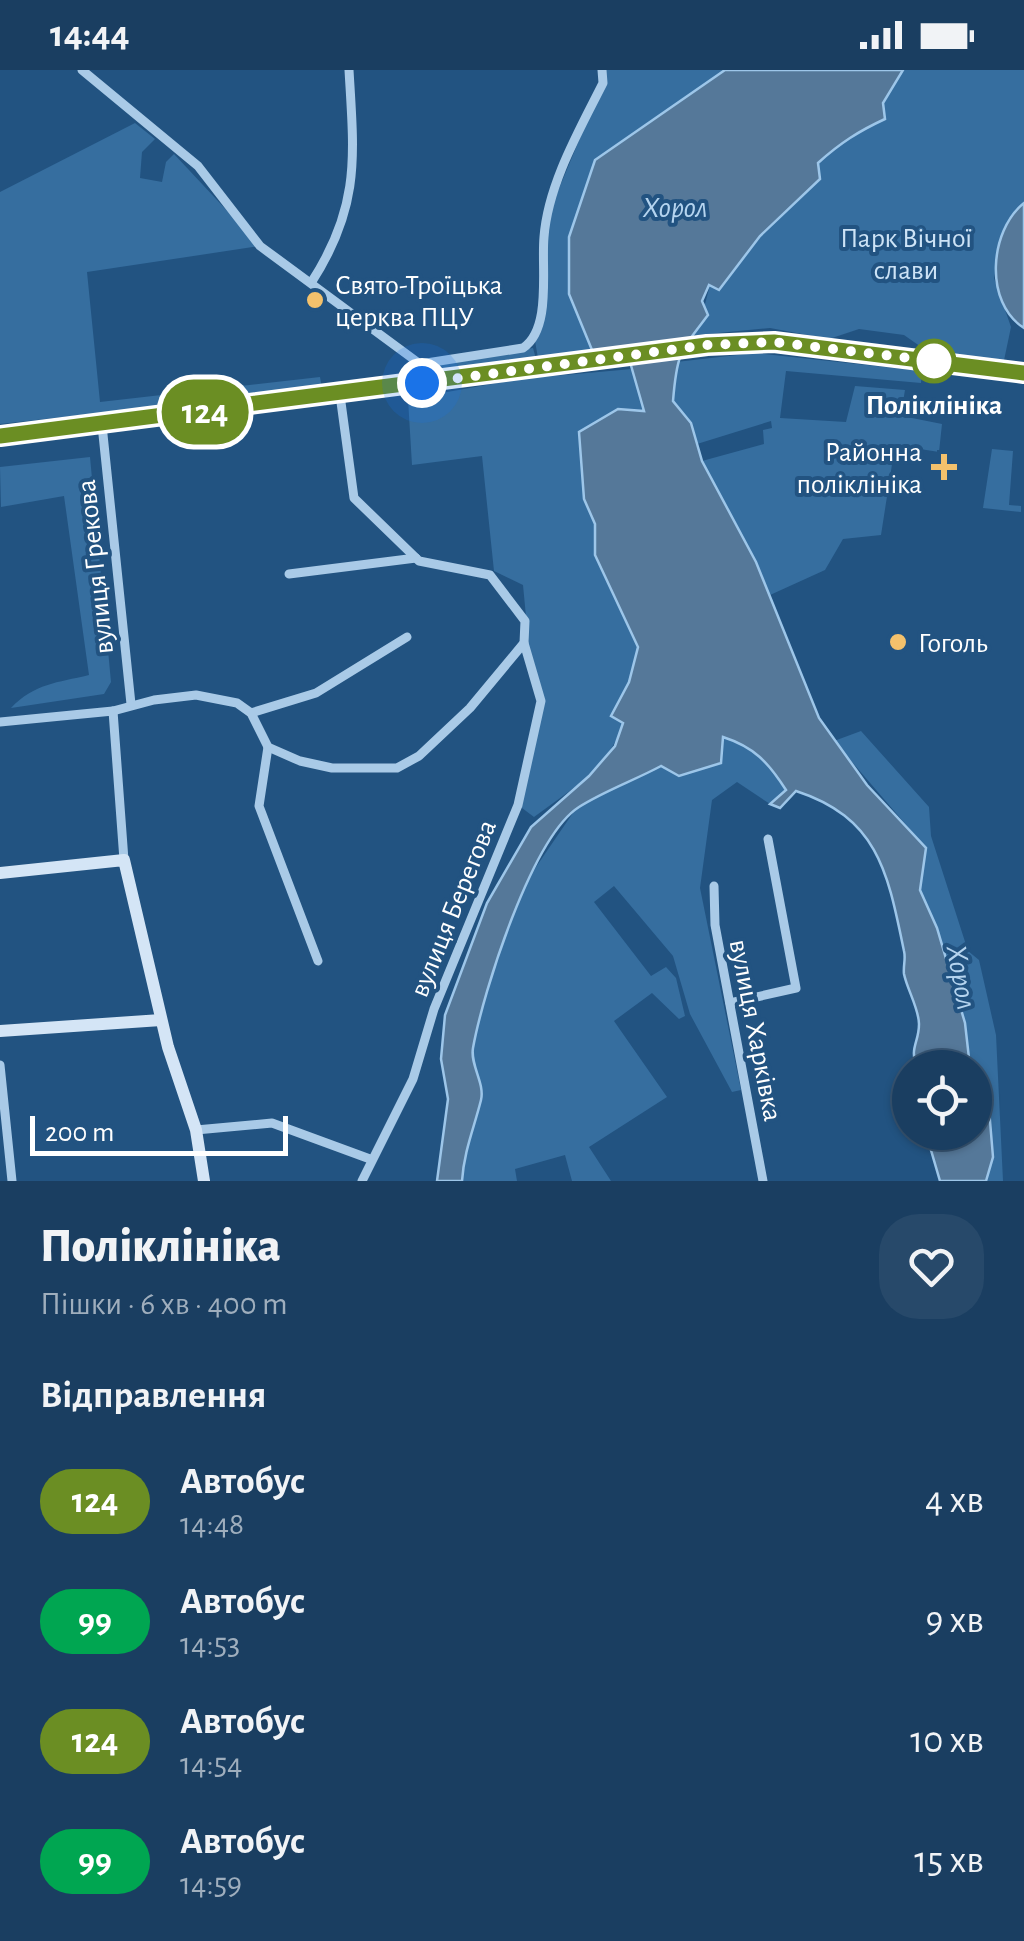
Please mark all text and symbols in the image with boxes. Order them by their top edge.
text: 14:44 [50,16,130,54]
water label: Хорол [642,193,708,223]
park label: Парк Вічної слави [840,225,972,285]
place label: Свято-Троїцька церква ПЦУ [335,272,503,332]
marker: Свято-Троїцька церква ПЦУ [304,289,326,311]
marker: Поліклініка [913,340,955,382]
your location [397,358,447,408]
line badge: 124 [148,380,262,444]
place label: Поліклініка [866,392,1002,420]
text: 124 [182,395,228,430]
place label: Районна поліклініка [796,439,922,499]
marker: Районна поліклініка [931,454,957,480]
street label: вулиця Грекова [73,478,119,655]
place label: Гоголь [918,630,988,658]
marker: Гоголь [887,631,909,653]
street label: вулиця Берегова [406,816,502,1001]
street label: вулиця Харківка [724,937,786,1124]
water label: Хорол [941,942,981,1012]
map controls [892,1050,992,1150]
button: locate [892,1050,992,1150]
scale bar [30,1111,288,1156]
text: 200 m [45,1119,114,1147]
button: heart [879,1214,984,1319]
text: Поліклініка [40,1223,281,1271]
text: Пішки · 6 хв · 400 m [40,1288,288,1320]
text: Відправлення [40,1377,266,1415]
text: Автобус [180,1463,305,1501]
text: 4 хв [925,1482,984,1520]
text: 124 [72,1484,118,1519]
text: 14:48 [180,1508,244,1540]
text: Автобус [180,1583,305,1621]
text: 9 хв [925,1602,984,1640]
text: 99 [78,1604,112,1639]
text: 14:53 [180,1628,240,1660]
text: Автобус [180,1703,305,1741]
text: 10 хв [910,1722,984,1760]
text: 124 [72,1724,118,1759]
text: 14:54 [180,1748,243,1780]
text: Автобус [180,1823,305,1861]
text: 15 хв [914,1842,984,1880]
text: 99 [78,1844,112,1879]
text: 14:59 [180,1868,242,1900]

